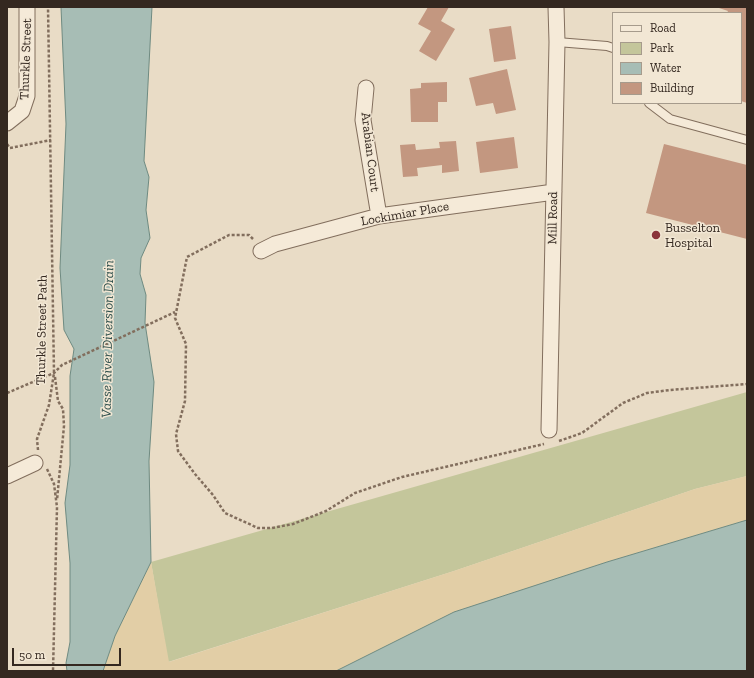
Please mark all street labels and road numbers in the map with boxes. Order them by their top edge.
street label: Thurkle Street [17,18,35,100]
street label: Arabian Court [357,111,383,193]
street label: Mill Road [545,191,561,245]
street label: Lockimiar Place [360,199,450,229]
street label: Thurkle Street Path [33,275,51,385]

